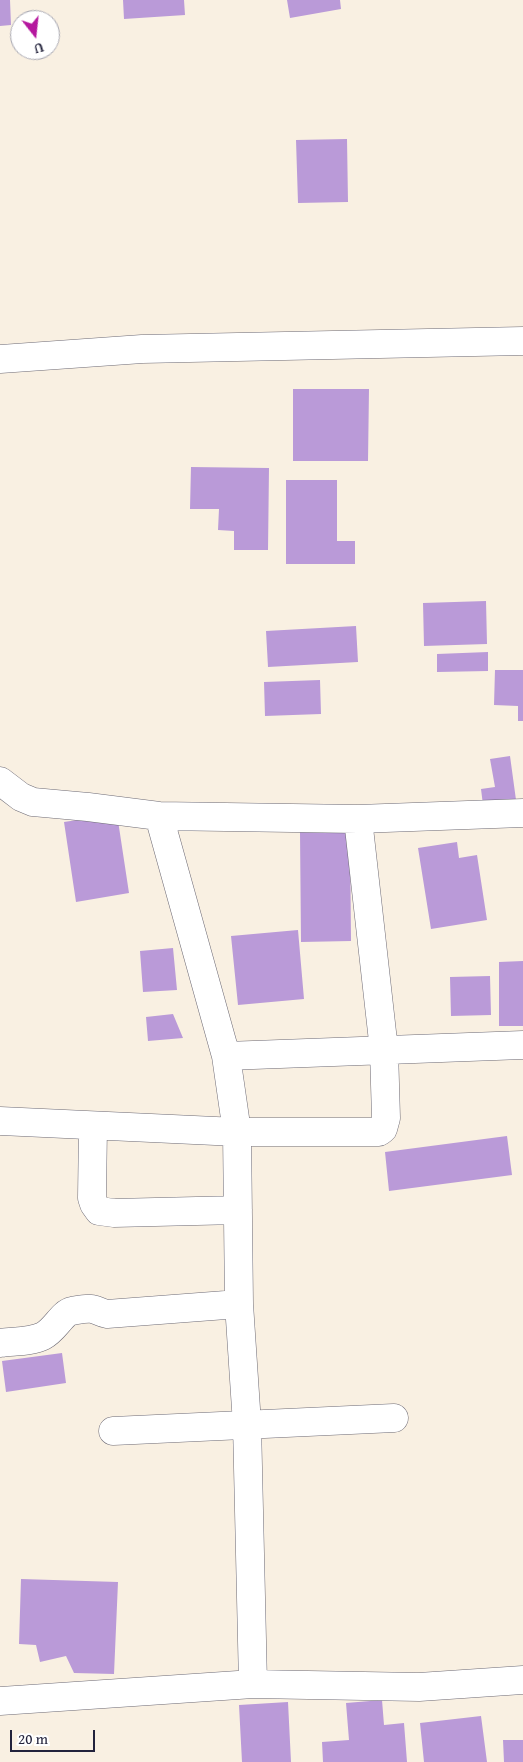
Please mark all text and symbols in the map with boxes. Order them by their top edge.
north arrow [10,10,60,60]
text: U [32,38,46,59]
scale bar [12,1720,98,1752]
text: 20 m [18,1728,48,1749]

